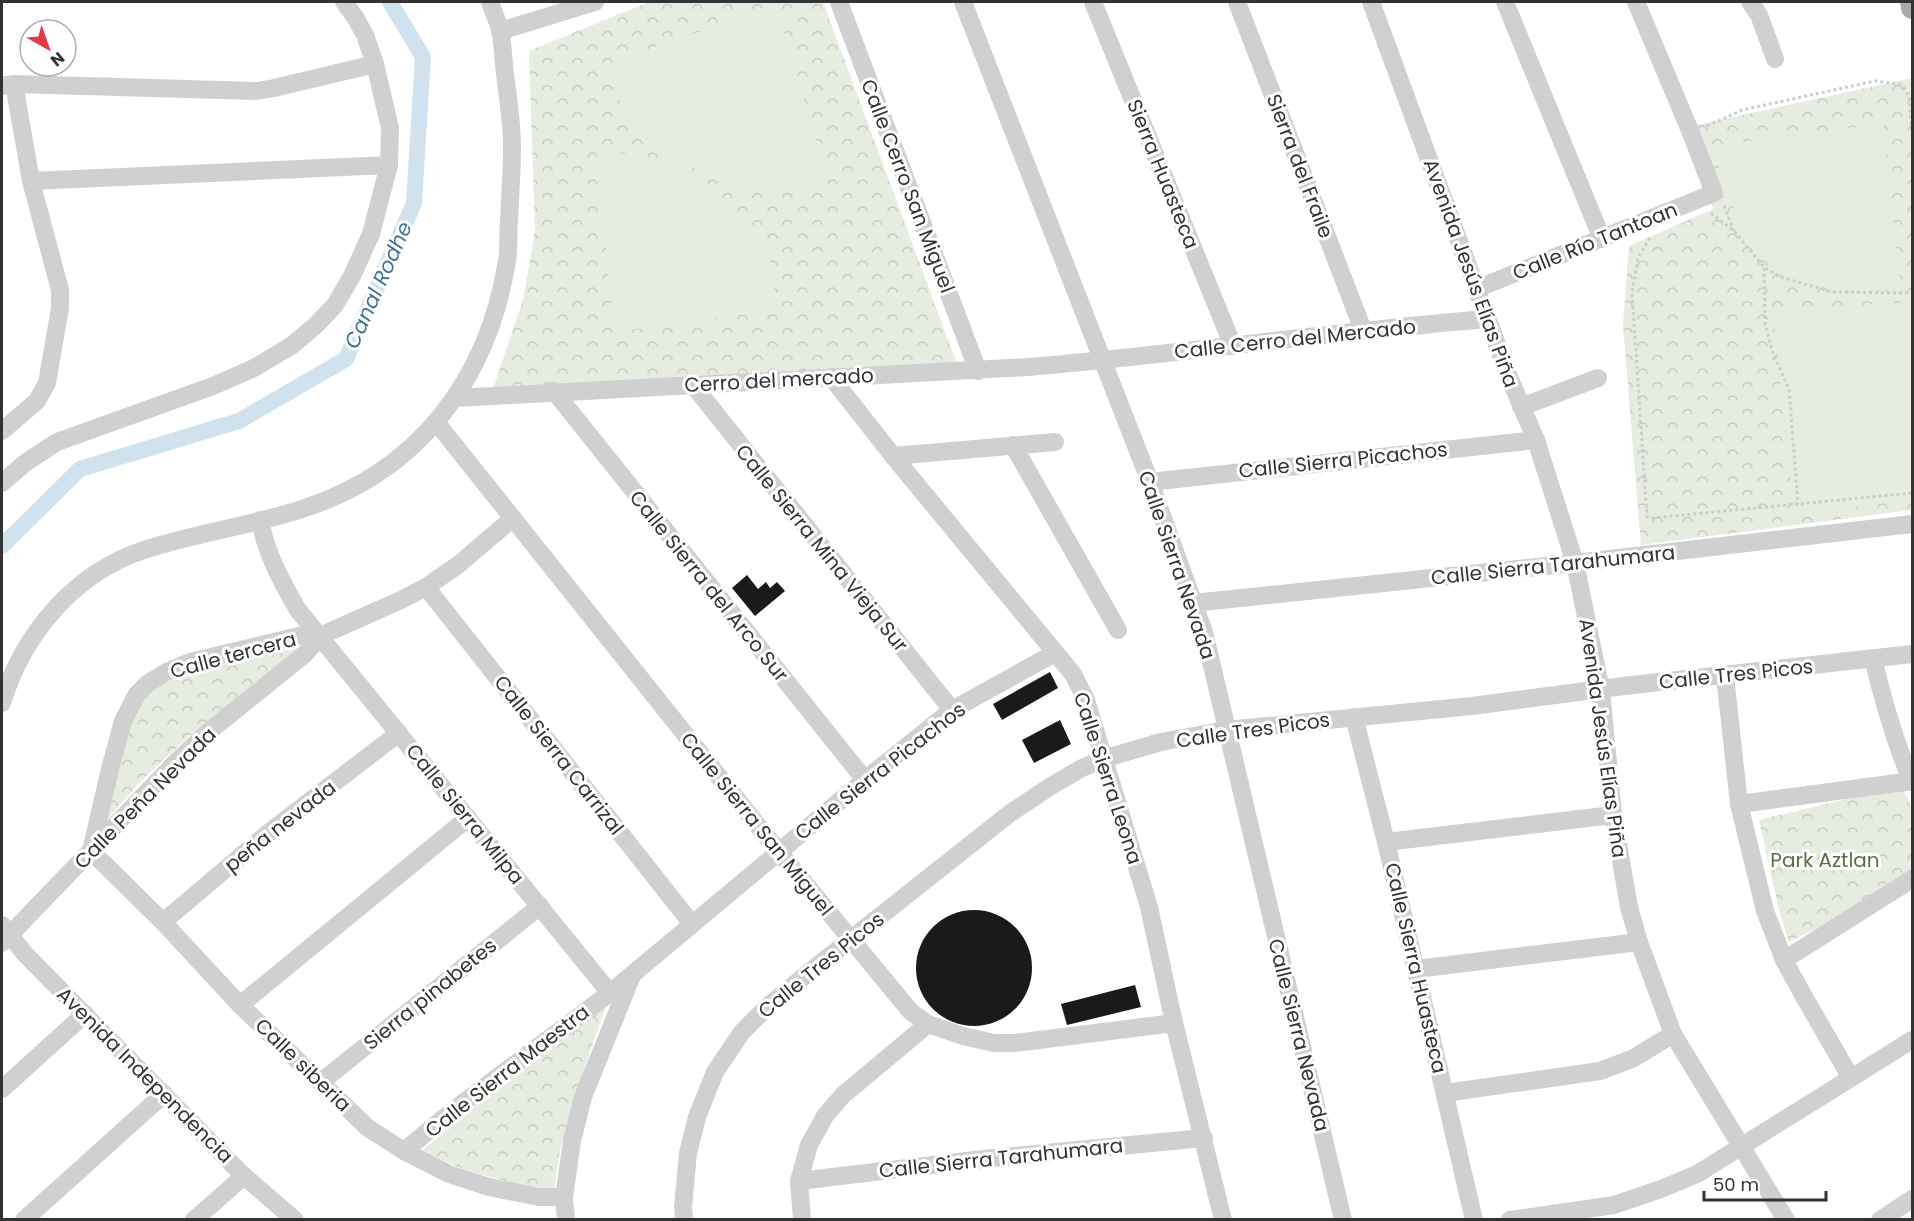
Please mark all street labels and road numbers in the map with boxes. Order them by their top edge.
street label: Calle Cerro San Miguel [854,75,962,297]
street label: Sierra del Fraile [1260,90,1340,242]
street label: Sierra Huasteca [1120,95,1206,253]
street label: Avenida Jesús Elías Piña [1417,155,1525,391]
street label: Calle Río Tantoan [1508,195,1682,287]
street label: Calle Cerro del Mercado [1173,312,1417,366]
street label: Cerro del mercado [684,361,874,399]
street label: Calle Sierra Picachos [1237,435,1449,485]
street label: Calle Sierra Mina Vieja Sur [729,438,915,658]
street label: Calle Sierra Nevada [1132,467,1222,663]
street label: Calle Sierra del Arco Sur [623,484,795,688]
street label: Calle Sierra Tarahumara [1430,538,1676,592]
street label: Avenida Jesús Elías Piña [1572,616,1634,860]
street label: Calle tercera [167,625,299,685]
street label: Calle Tres Picos [1658,652,1814,696]
street label: Calle Sierra Carrizal [488,669,630,841]
street label: Calle Sierra Leona [1067,688,1149,868]
street label: Calle Sierra Picachos [789,695,971,847]
street label: Calle Tres Picos [1174,705,1332,755]
street label: Calle Peña Nevada [68,721,222,875]
street label: Calle Sierra San Miguel [674,726,840,922]
street label: Calle Sierra Milpa [400,738,530,890]
street label: peña nevada [218,774,342,878]
street label: Calle Sierra Huasteca [1378,860,1454,1076]
street label: Calle Tres Picos [752,905,890,1025]
street label: Sierra pinabetes [358,932,502,1056]
street label: Calle Sierra Nevada [1262,936,1336,1134]
street label: Avenida Independencia [51,981,239,1169]
street label: Calle Sierra Maestra [419,998,595,1144]
street label: Calle siberia [249,1012,357,1118]
street label: Calle Sierra Tarahumara [878,1131,1124,1185]

